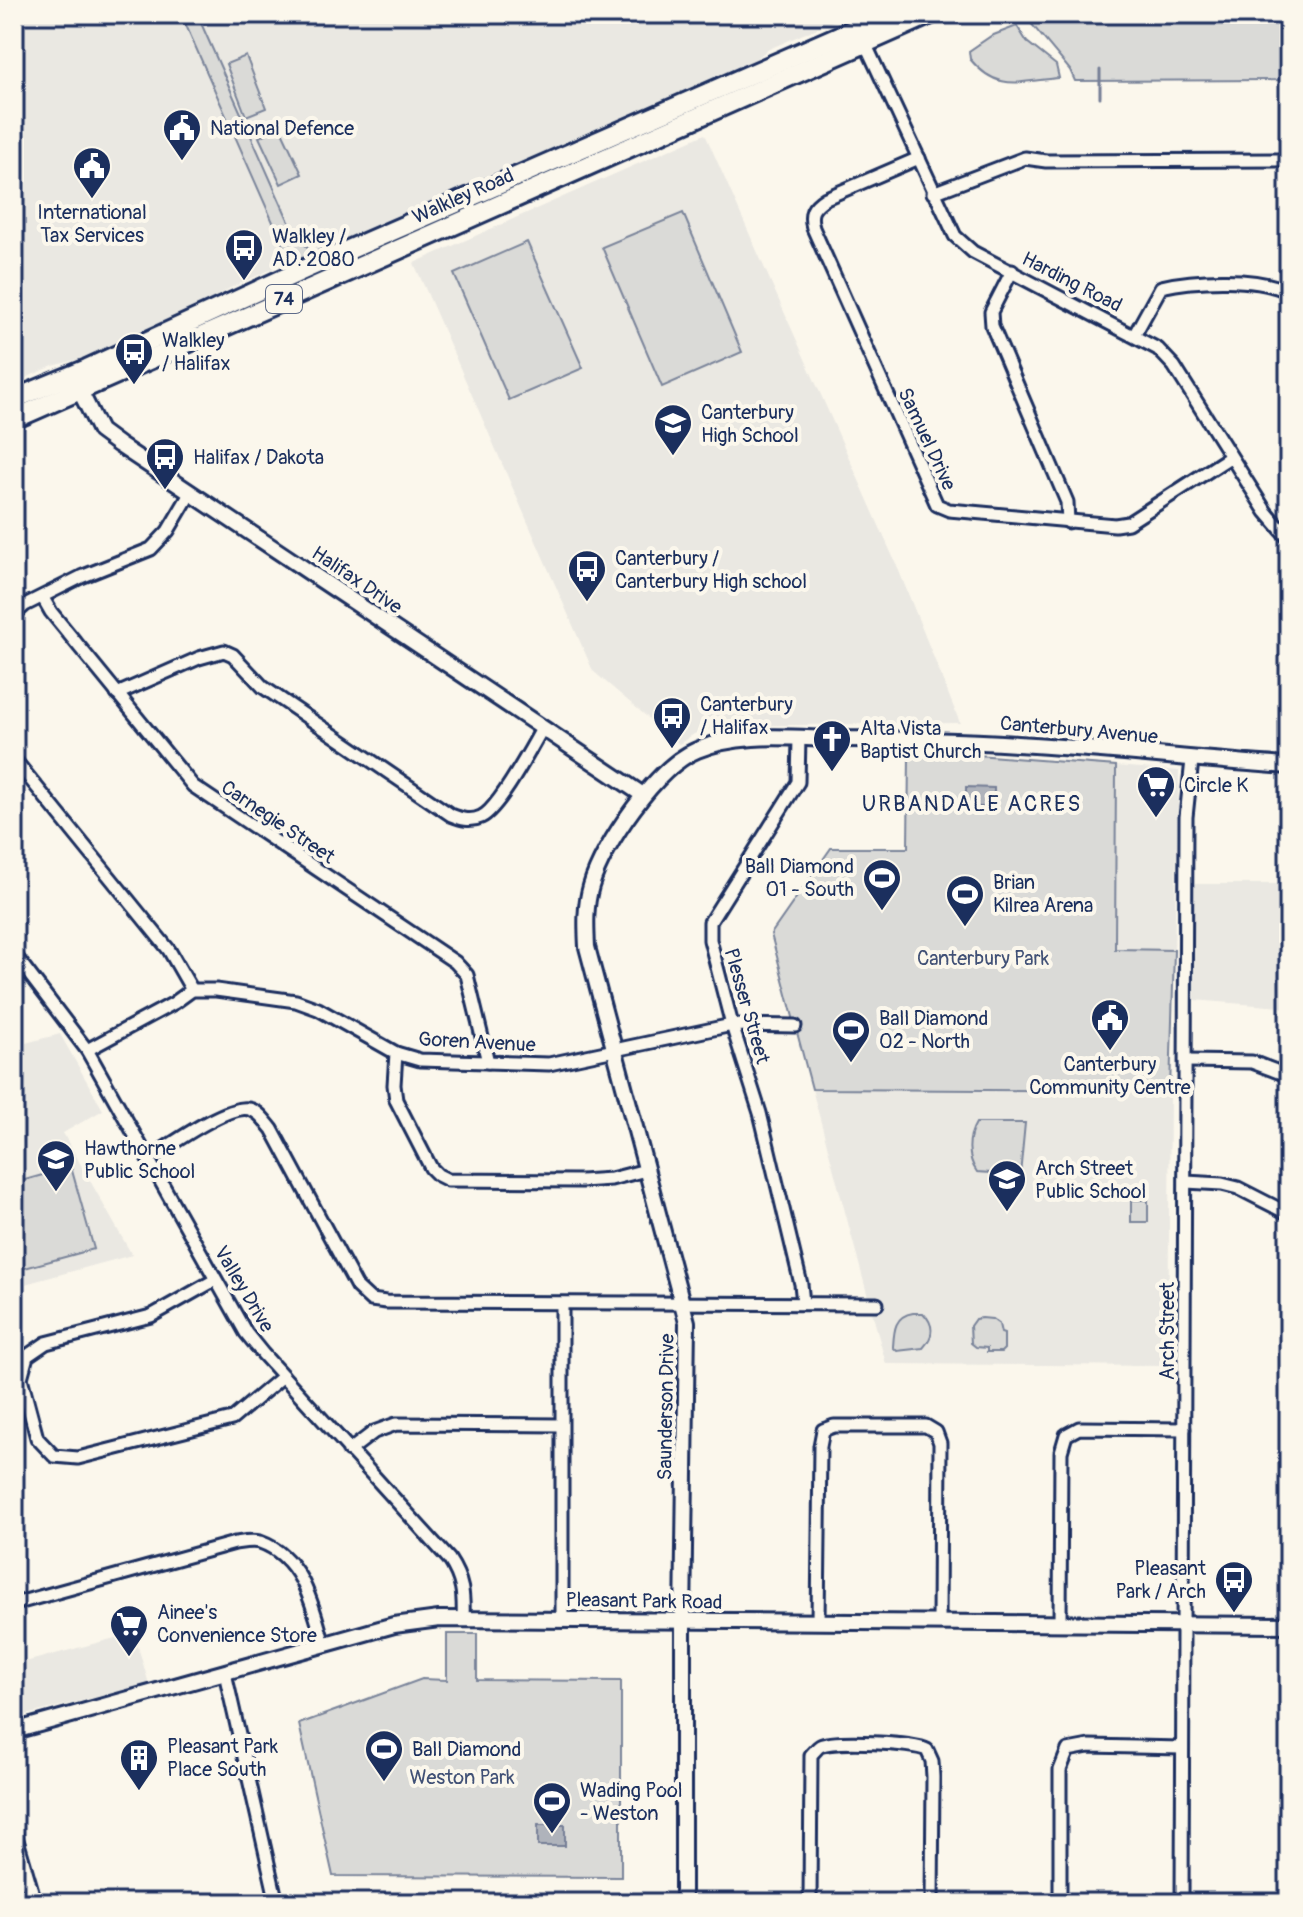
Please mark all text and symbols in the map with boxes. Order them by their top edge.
public building icon: National Defence [161,107,203,162]
place label: National Defence [210,116,354,141]
public building icon: International Tax Services [71,145,113,200]
street label: Walkley Road [408,163,518,229]
place label: International Tax Services [37,200,147,248]
place label: Walkley / AD. 2080 [272,224,355,272]
bus stop icon: Walkley / AD. 2080 [223,227,265,282]
street label: Harding Road [1018,246,1126,318]
road number: 74 [266,285,302,313]
place label: Walkley / Halifax [162,328,230,376]
bus stop icon: Walkley / Halifax [113,331,155,386]
street label: Samuel Drive [892,384,962,494]
place label: Canterbury High School [701,400,799,448]
school or university icon: Canterbury High School [652,402,694,457]
bus stop icon: Halifax / Dakota [144,436,186,491]
place label: Halifax / Dakota [193,445,324,470]
street label: Halifax Drive [307,541,407,619]
place label: Canterbury / Canterbury High school [615,546,807,594]
bus stop icon: Canterbury / Canterbury High school [566,548,608,603]
place label: Canterbury / Halifax [700,692,793,740]
bus stop icon: Canterbury / Halifax [651,695,693,750]
street label: Canterbury Avenue [999,711,1159,749]
place label: Alta Vista Baptist Church [860,716,981,764]
church icon: Alta Vista Baptist Church [811,718,853,773]
supermarket icon: Circle K [1135,764,1177,819]
place label: Circle K [1184,773,1248,798]
street label: Carnegie Street [216,775,340,870]
district label: URBANDALE ACRES [862,790,1082,818]
place label: Ball Diamond 01 - South [745,854,854,902]
sports icon: Ball Diamond 01 - South [861,857,903,912]
place label: Brian Kilrea Arena [993,870,1093,918]
sports icon: Brian Kilrea Arena [944,873,986,928]
street label: Plesser Street [719,945,776,1068]
park label: Canterbury Park [917,946,1050,971]
public building icon: Canterbury Community Centre [1089,997,1131,1052]
place label: Ball Diamond 02 - North [879,1006,988,1054]
sports icon: Ball Diamond 02 - North [830,1009,872,1064]
street label: Goren Avenue [418,1026,536,1058]
place label: Canterbury Community Centre [1029,1052,1191,1100]
place label: Hawthorne Public School [84,1136,195,1184]
school or university icon: Hawthorne Public School [35,1138,77,1193]
place label: Arch Street Public School [1035,1156,1146,1204]
school or university icon: Arch Street Public School [986,1158,1028,1213]
street label: Valley Drive [208,1241,280,1337]
street label: Arch Street [1155,1281,1180,1380]
street label: Saunderson Drive [652,1333,680,1481]
place label: Pleasant Park / Arch [1115,1556,1207,1604]
bus stop icon: Pleasant Park / Arch [1213,1559,1255,1614]
street label: Pleasant Park Road [565,1587,723,1615]
place label: Ainee's Convenience Store [157,1600,317,1648]
supermarket icon: Ainee's Convenience Store [108,1603,150,1658]
sports icon: Ball Diamond [363,1728,405,1783]
place label: Pleasant Park Place South [167,1734,279,1782]
building icon: Pleasant Park Place South [118,1737,160,1792]
place label: Ball Diamond [412,1737,521,1762]
park label: Weston Park [409,1765,515,1790]
place label: Wading Pool - Weston [580,1778,683,1826]
sports icon: Wading Pool - Weston [531,1780,573,1835]

